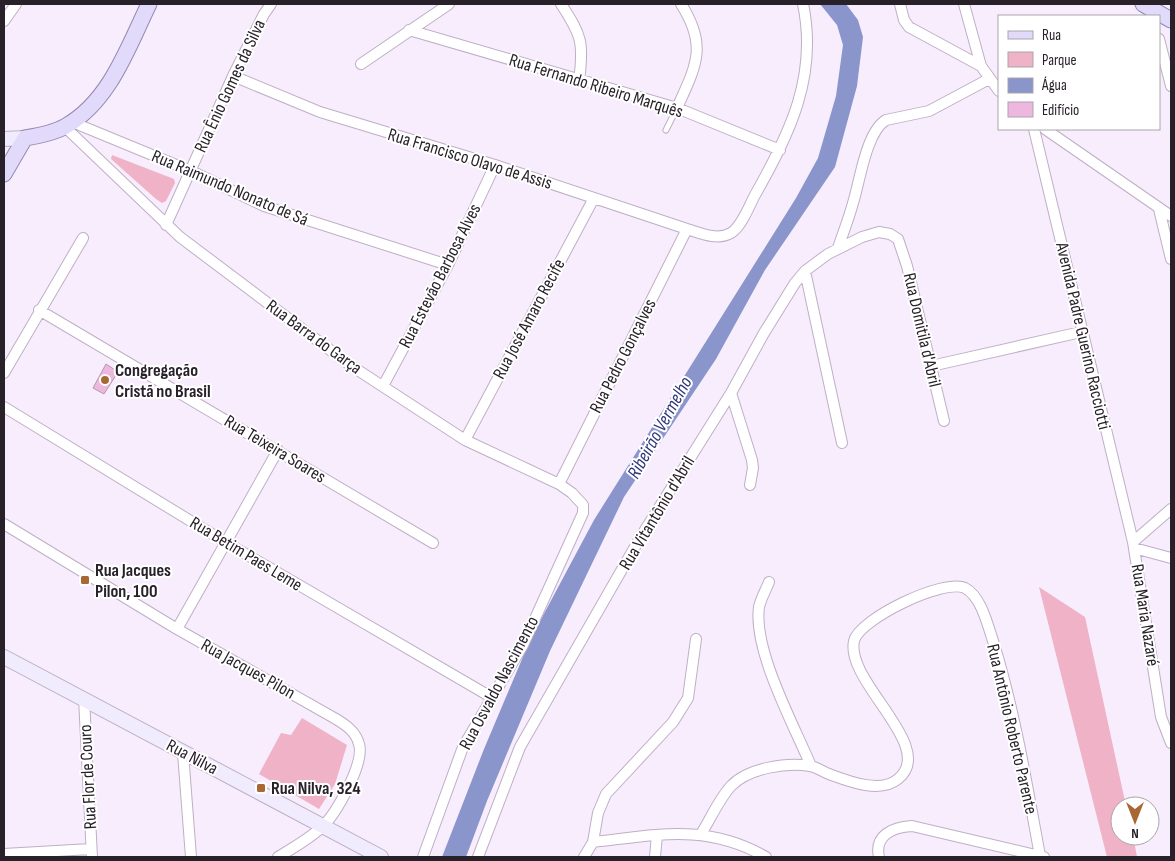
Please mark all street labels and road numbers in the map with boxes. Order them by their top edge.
street label: Rua Ênio Gomes da Silva [190,16,270,156]
street label: Rua Fernando Ribeiro Marquês [506,50,686,122]
street label: Rua Francisco Olavo de Assis [385,124,555,194]
street label: Rua Raimundo Nonato de Sá [149,146,311,230]
street label: Rua Estevão Barbosa Alves [395,200,485,352]
street label: Avenida Padre Guerino Racciotti [1051,239,1115,432]
street label: Rua José Amaro Recife [489,255,569,383]
street label: Rua Domitila d'Abril [899,271,945,389]
street label: Rua Barra do Garça [262,295,366,379]
street label: Rua Pedro Gonçalves [585,295,661,417]
street label: Rua Teixeira Soares [220,410,330,488]
street label: Rua Vitantônio d'Abril [615,452,699,574]
street label: Rua Betim Paes Leme [186,512,306,596]
street label: Rua Maria Nazaré [1127,562,1163,668]
street label: Rua Osvaldo Nascimento [455,613,543,753]
street label: Rua Jacques Pilon [197,635,299,703]
street label: Rua Antônio Roberto Parente [982,642,1042,816]
street label: Rua Flor de Couro [75,724,101,830]
street label: Rua Nilva [163,735,221,779]

